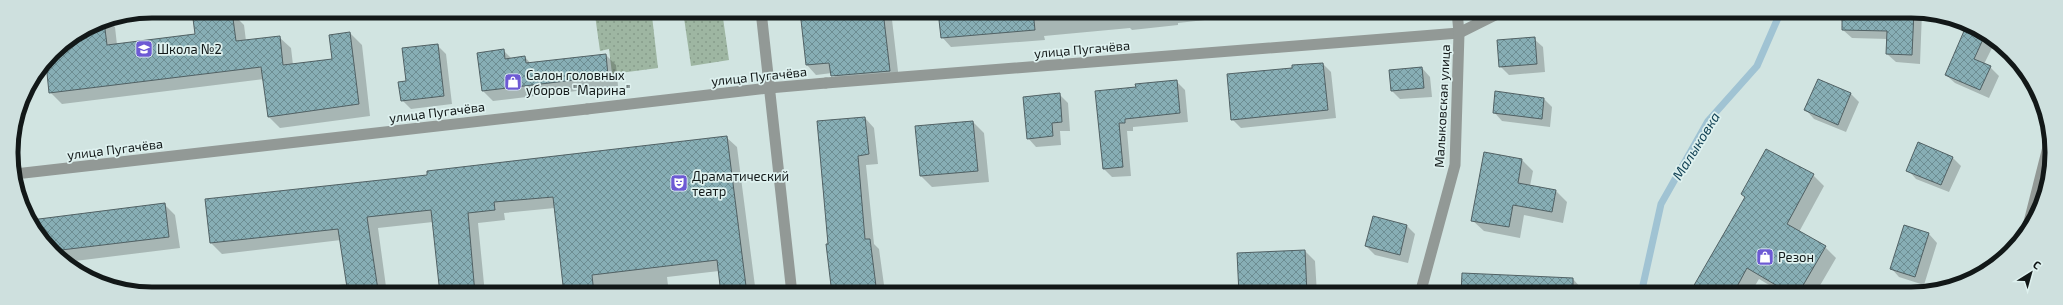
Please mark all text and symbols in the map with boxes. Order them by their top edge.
street label: улица Пугачёва [1033,37,1131,61]
school or university icon: Школа №2 [134,39,154,59]
place label: Школа №2 [157,41,222,57]
street label: Малыковская улица [1431,44,1453,168]
street label: улица Пугачёва [710,63,808,89]
place label: Салон головных уборов "Марина" [526,67,630,98]
shop icon: Салон головных уборов "Марина" [503,72,523,92]
street label: улица Пугачёва [388,98,486,126]
water label: Малыковка [1668,109,1723,183]
street label: улица Пугачёва [66,135,164,163]
place label: Драматический театр [692,168,789,199]
theatre icon: Драматический театр [669,173,689,193]
shop icon: Резон [1755,247,1775,267]
place label: Резон [1778,249,1814,265]
north arrow [2011,253,2051,293]
text: С [2031,257,2044,272]

